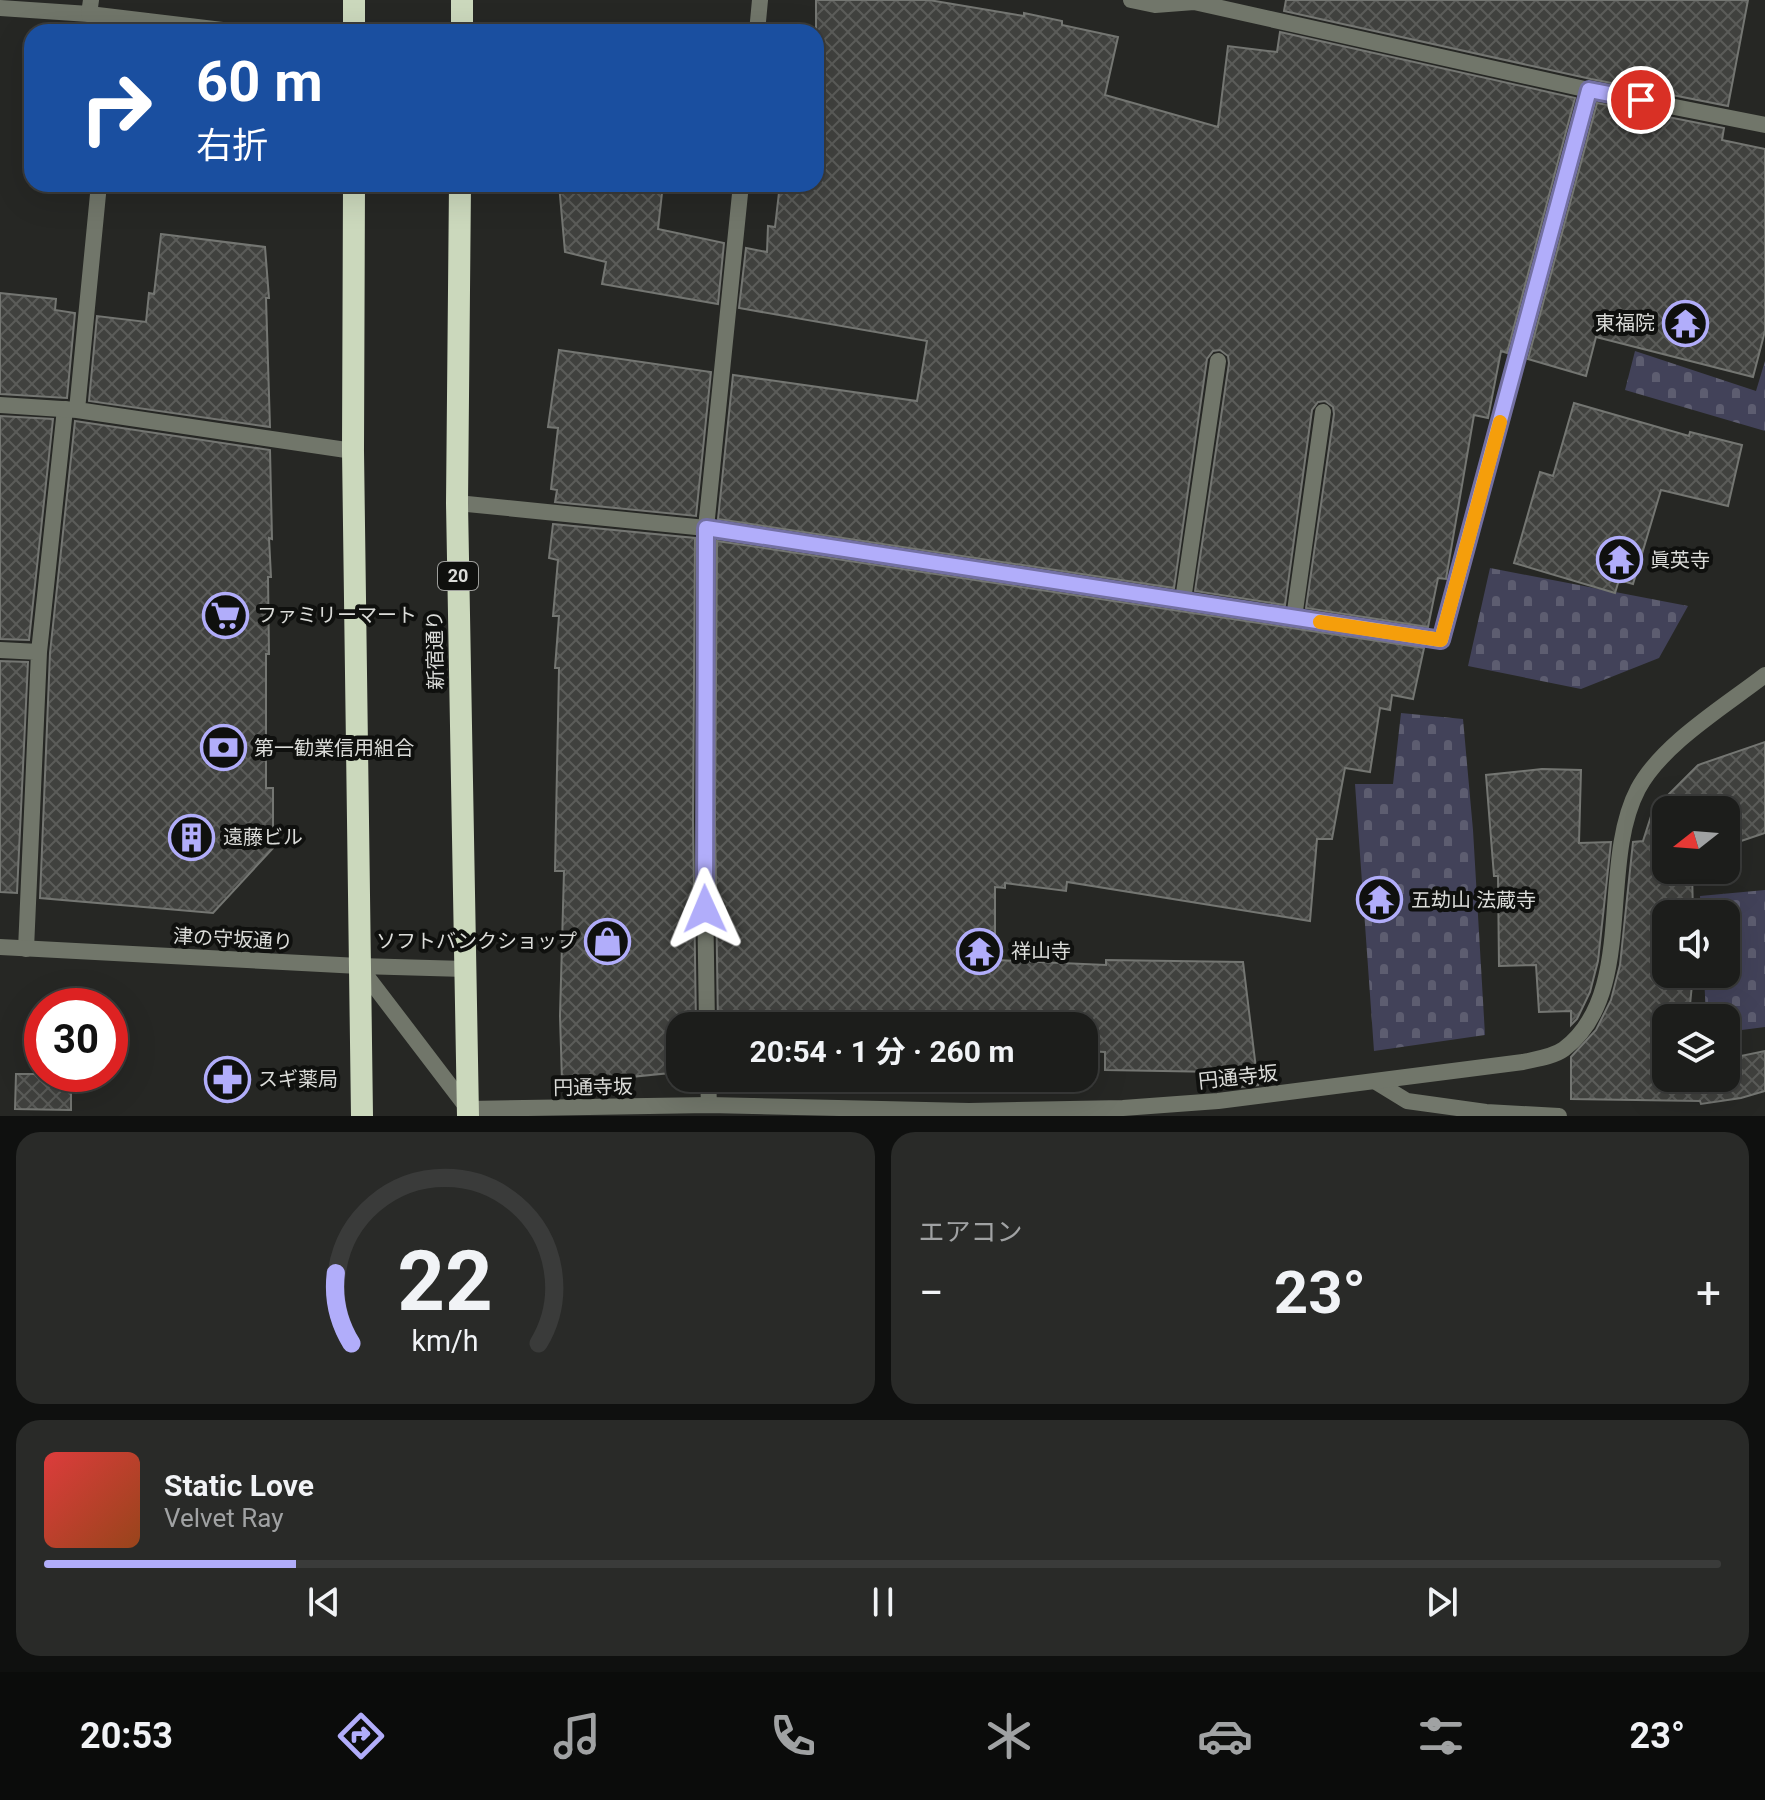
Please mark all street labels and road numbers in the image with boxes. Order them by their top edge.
road number: 20 [438,562,478,590]
street label: 新宿通り [422,610,448,690]
street label: 津の守坂通り [172,924,294,954]
street label: 円通寺坂 [1197,1061,1279,1093]
street label: 円通寺坂 [553,1074,633,1100]

